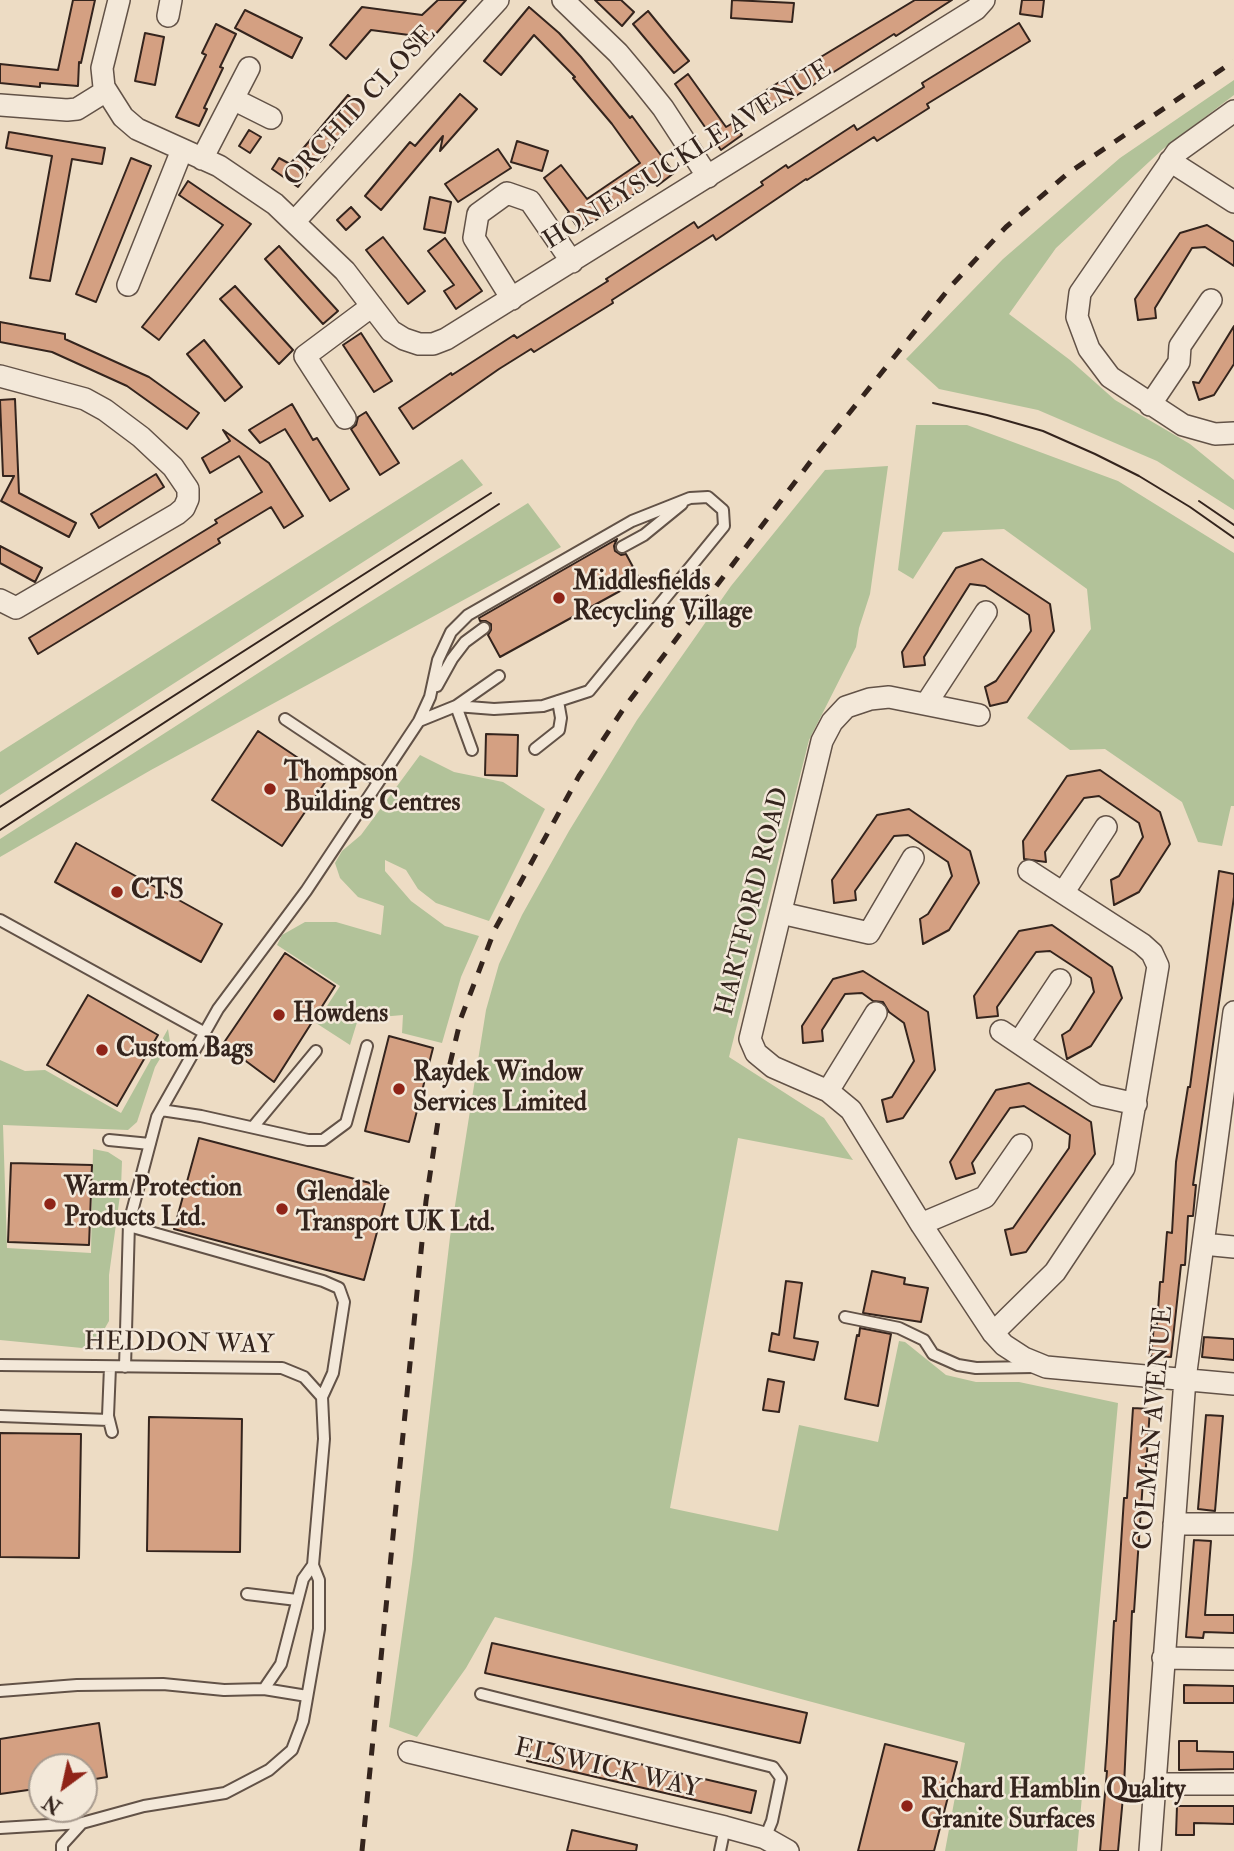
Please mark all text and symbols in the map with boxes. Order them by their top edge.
street label: ORCHID CLOSE [278,20,444,194]
street label: HONEYSUCKLE AVENUE [538,54,838,258]
place label: Middlesfields Recycling Village [573,567,753,628]
marker: Middlesfields Recycling Village [551,590,567,606]
place label: Thompson Building Centres [284,758,460,820]
marker: Thompson Building Centres [262,781,278,797]
street label: HARTFORD ROAD [711,785,797,1019]
place label: CTS [131,876,184,908]
marker: CTS [109,884,125,900]
place label: Howdens [293,999,388,1031]
marker: Howdens [271,1007,287,1023]
place label: Custom Bags [116,1034,253,1066]
marker: Custom Bags [94,1042,110,1058]
place label: Raydek Window Services Limited [413,1058,587,1120]
marker: Raydek Window Services Limited [391,1081,407,1097]
place label: Warm Protection Products Ltd. [64,1173,242,1234]
place label: Glendale Transport UK Ltd. [296,1178,495,1240]
marker: Warm Protection Products Ltd. [42,1196,58,1212]
marker: Glendale Transport UK Ltd. [274,1201,290,1217]
street label: COLMAN AVENUE [1129,1305,1181,1551]
street label: HEDDON WAY [84,1328,274,1362]
street label: ELSWICK WAY [511,1733,703,1807]
north arrow [28,1753,98,1823]
place label: Richard Hamblin Quality Granite Surfaces [921,1775,1185,1837]
text: N [39,1789,66,1819]
marker: Richard Hamblin Quality Granite Surfaces [899,1798,915,1814]

